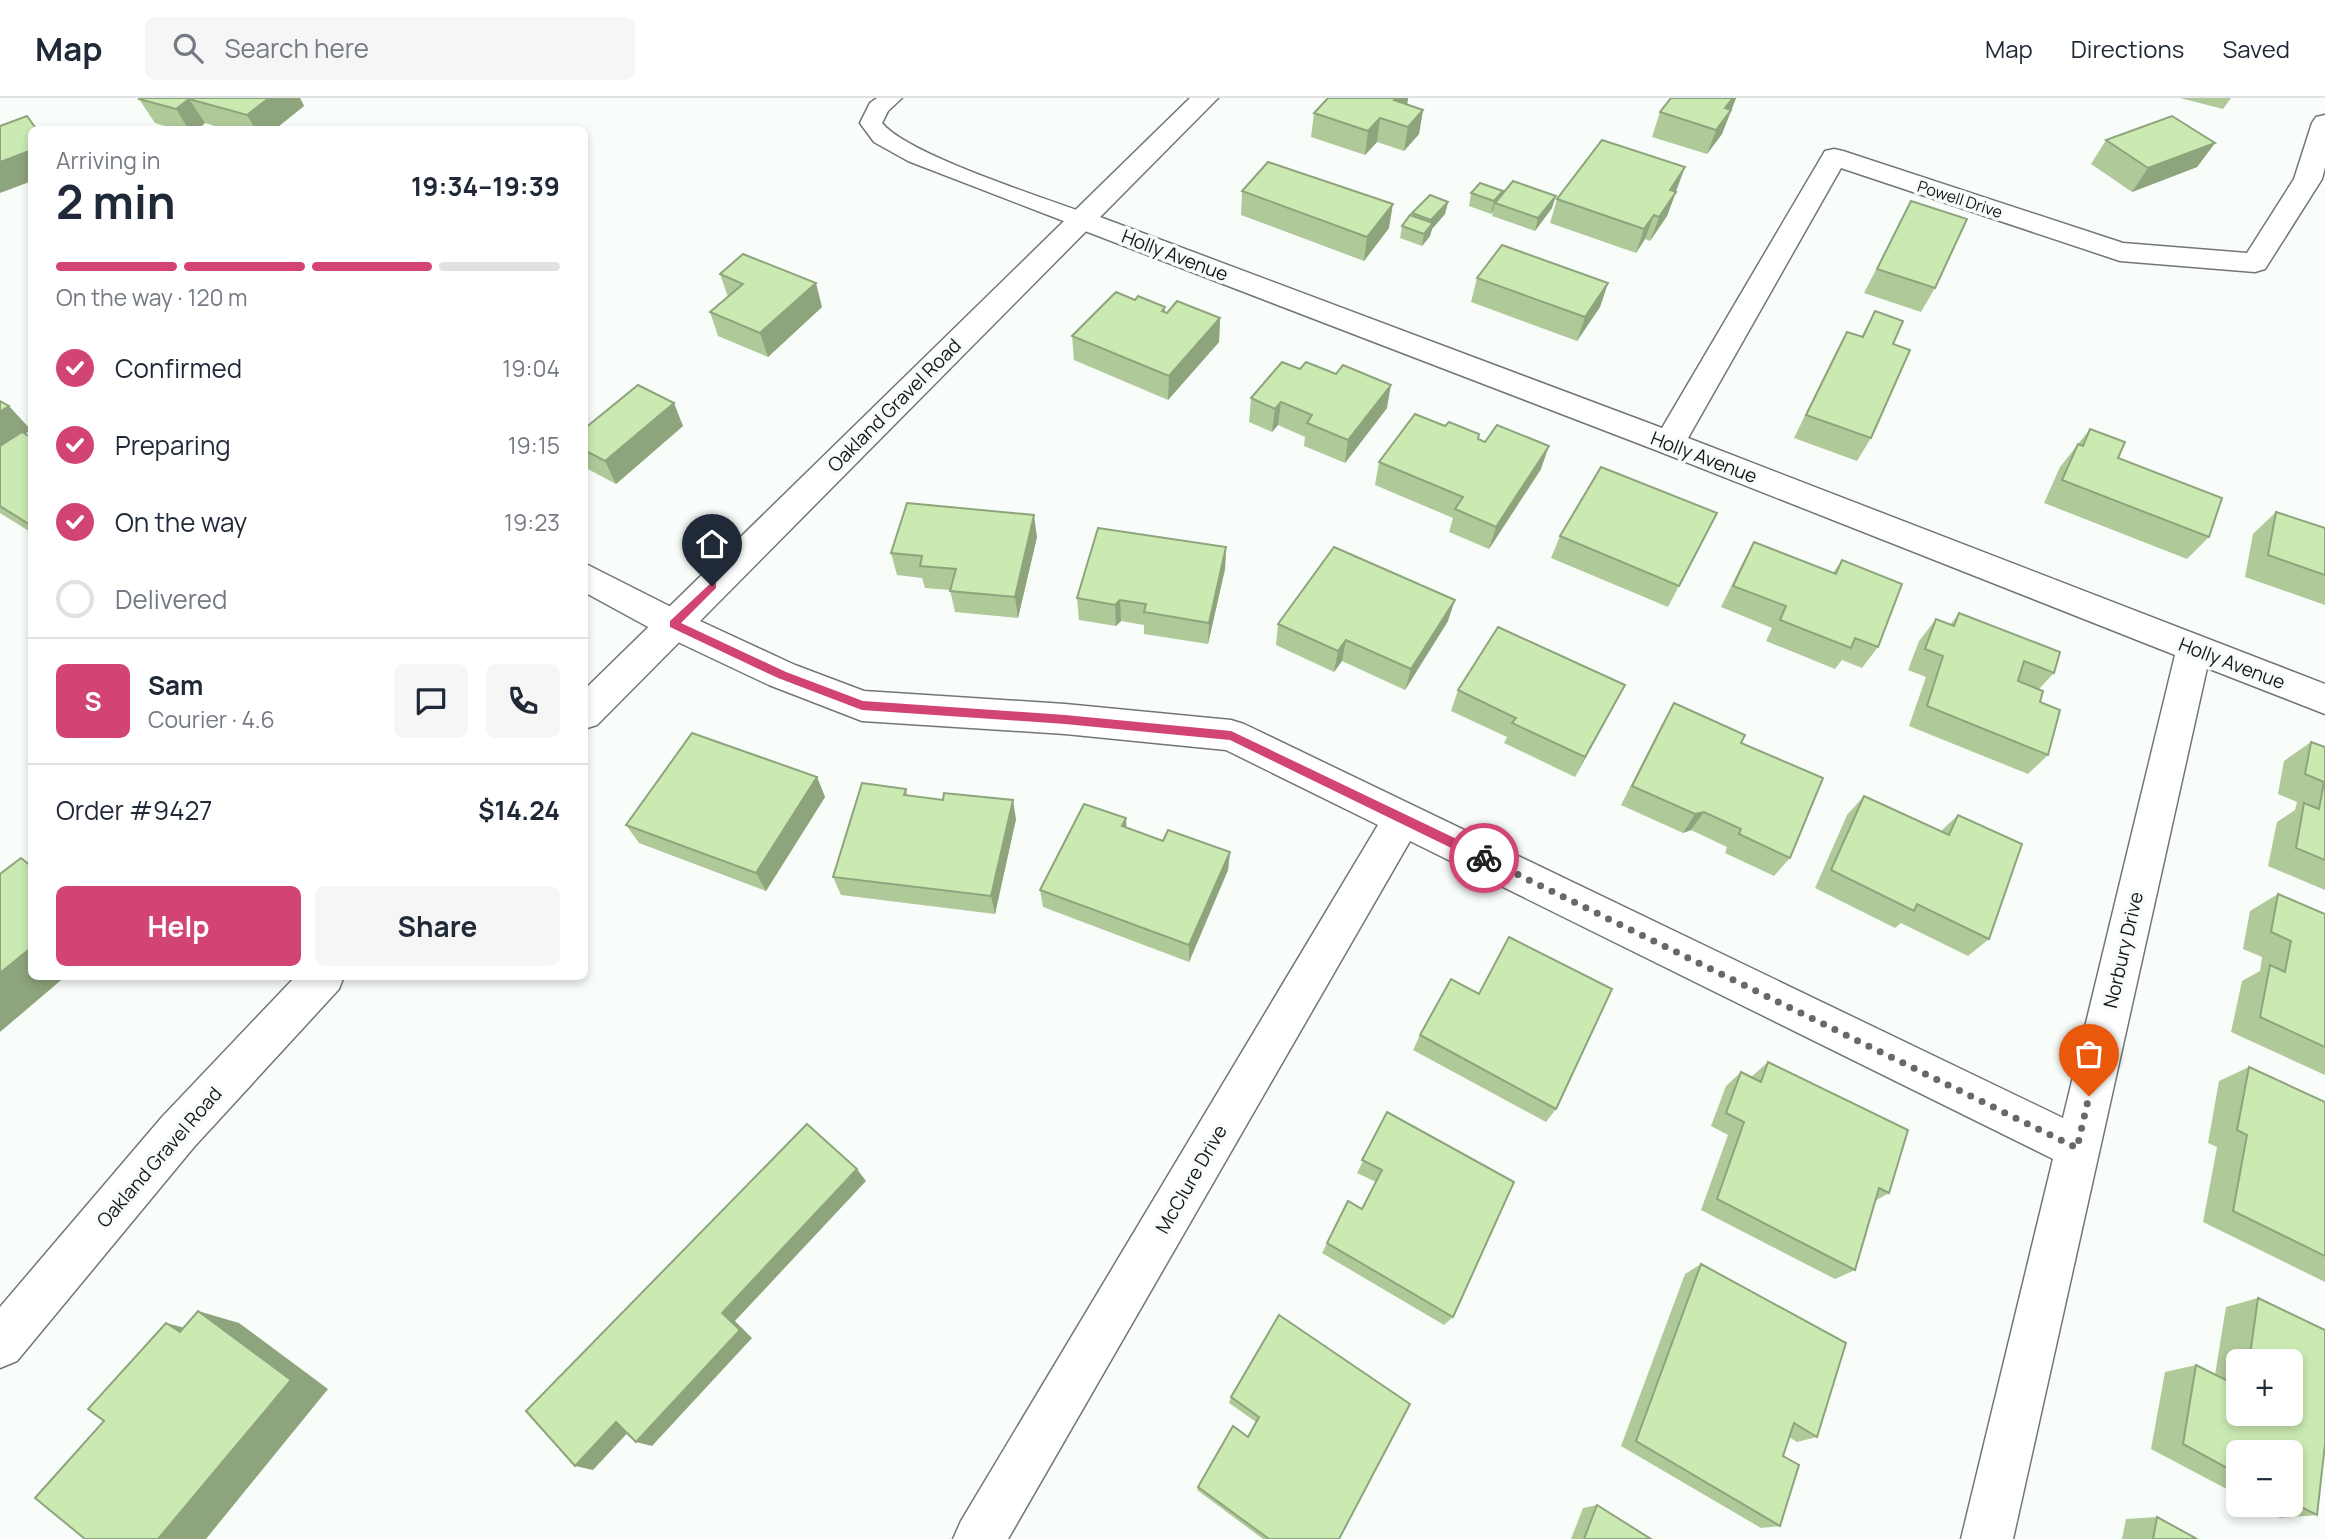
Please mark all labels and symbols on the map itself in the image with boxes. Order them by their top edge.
street label: Powell Drive [1915,175,2005,223]
street label: Holly Avenue [1118,223,1232,287]
street label: Oakland Gravel Road [822,333,966,477]
street label: Holly Avenue [1647,425,1761,489]
pin [682,514,742,586]
street label: Holly Avenue [2175,631,2289,695]
courier [1449,823,1519,893]
street label: Norbury Drive [2097,889,2149,1011]
pin [2059,1024,2119,1096]
street label: Oakland Gravel Road [91,1081,227,1233]
street label: McClure Drive [1149,1120,1233,1238]

